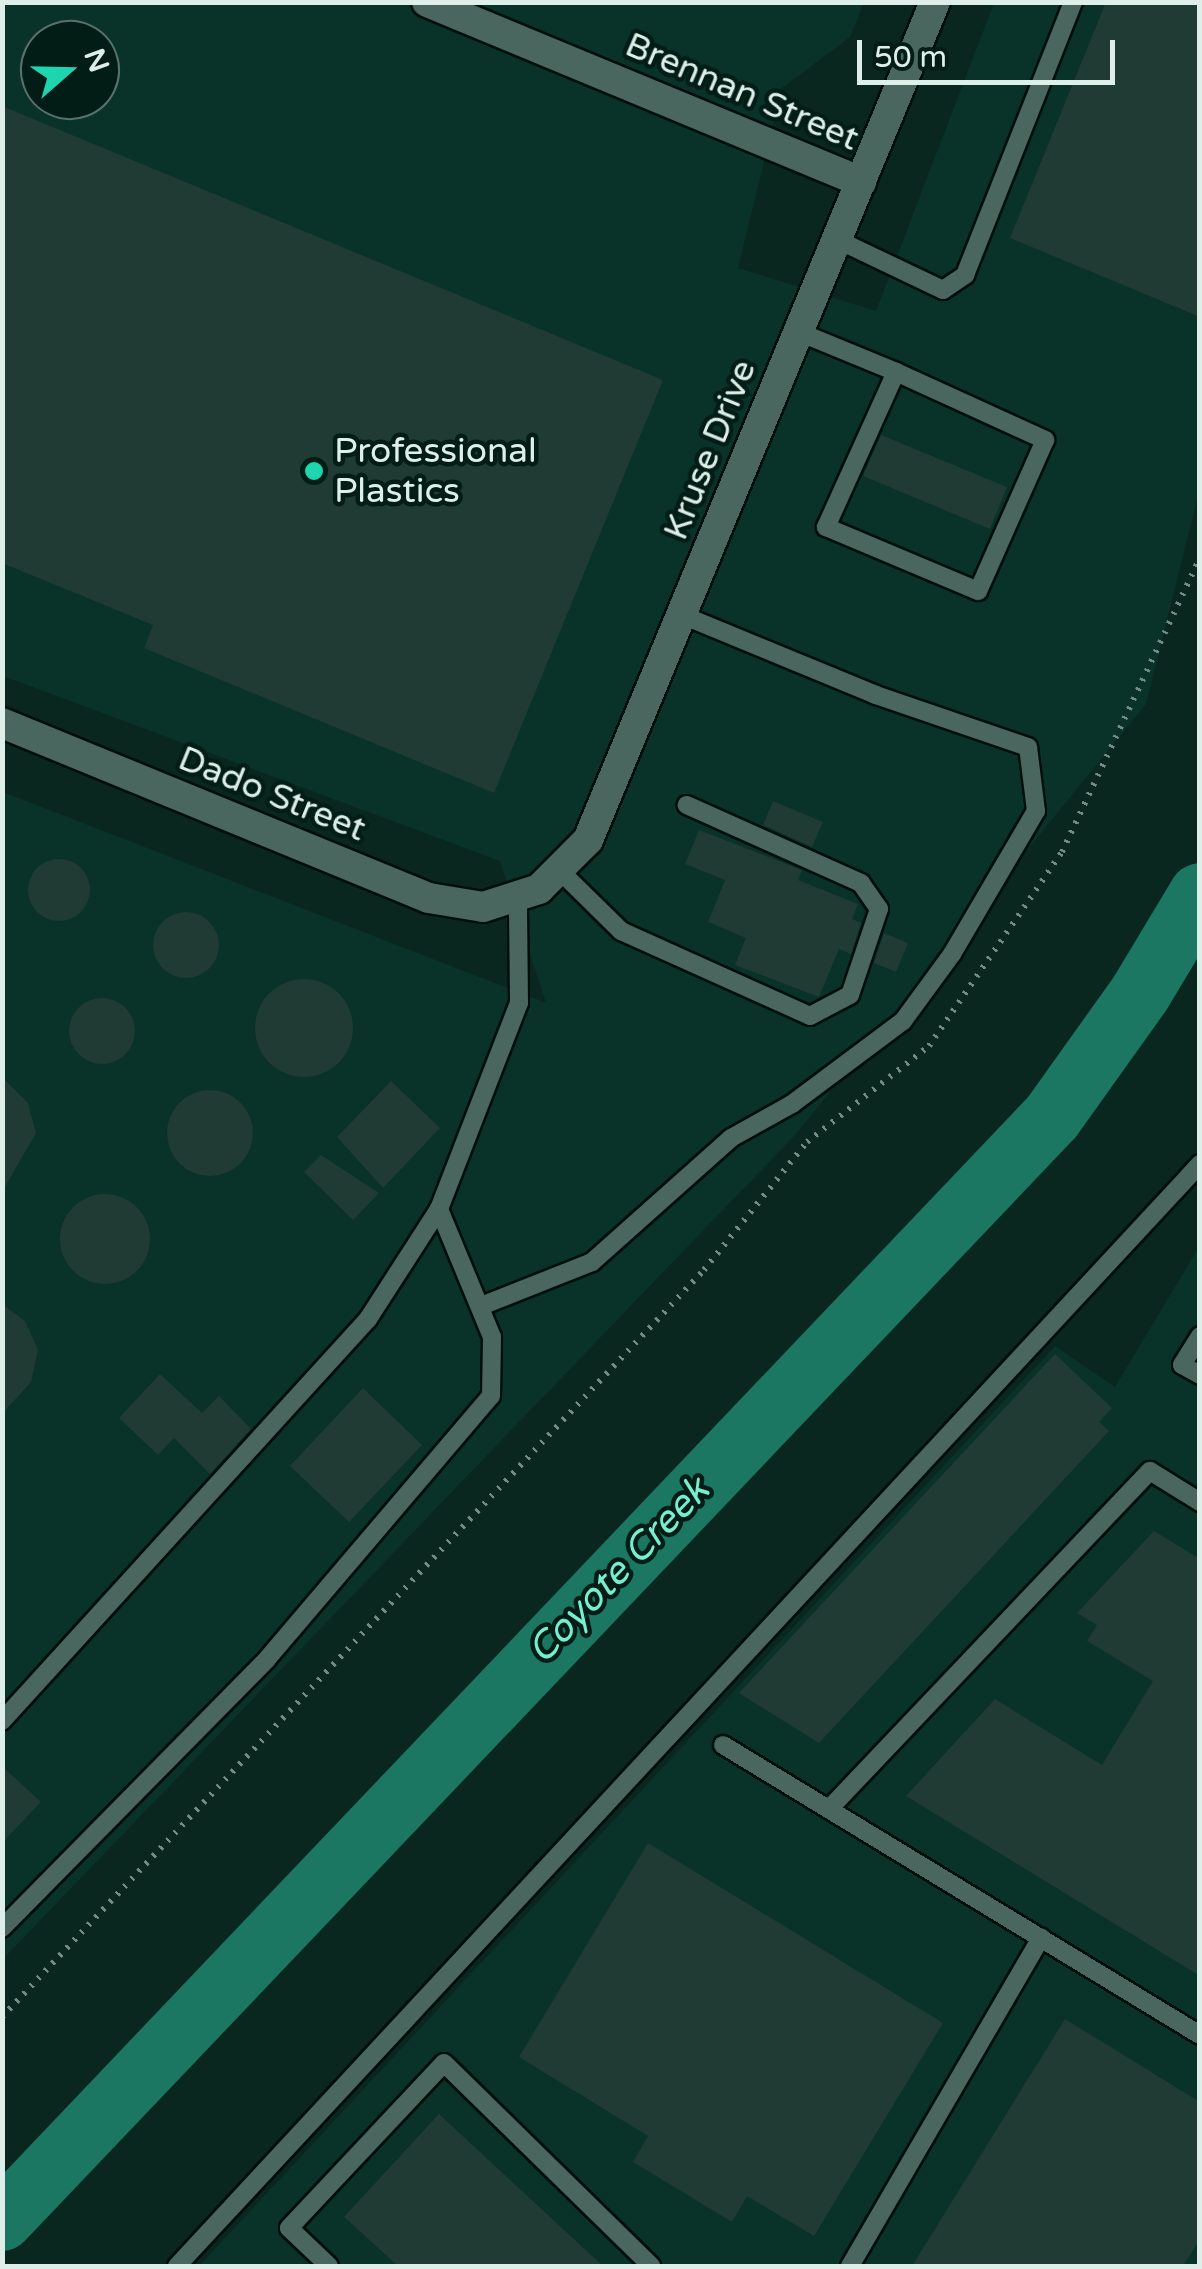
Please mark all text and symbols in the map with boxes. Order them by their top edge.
north arrow [20,20,120,120]
scale bar [862,20,1120,82]
street label: Brennan Street [619,24,865,160]
text: 50 m [874,39,947,76]
text: N [76,44,116,77]
street label: Kruse Drive [655,354,765,546]
place label: Professional Plastics [334,430,537,512]
marker: Professional Plastics [303,460,325,482]
street label: Dado Street [172,737,372,851]
water label: Coyote Creek [519,1468,719,1674]

